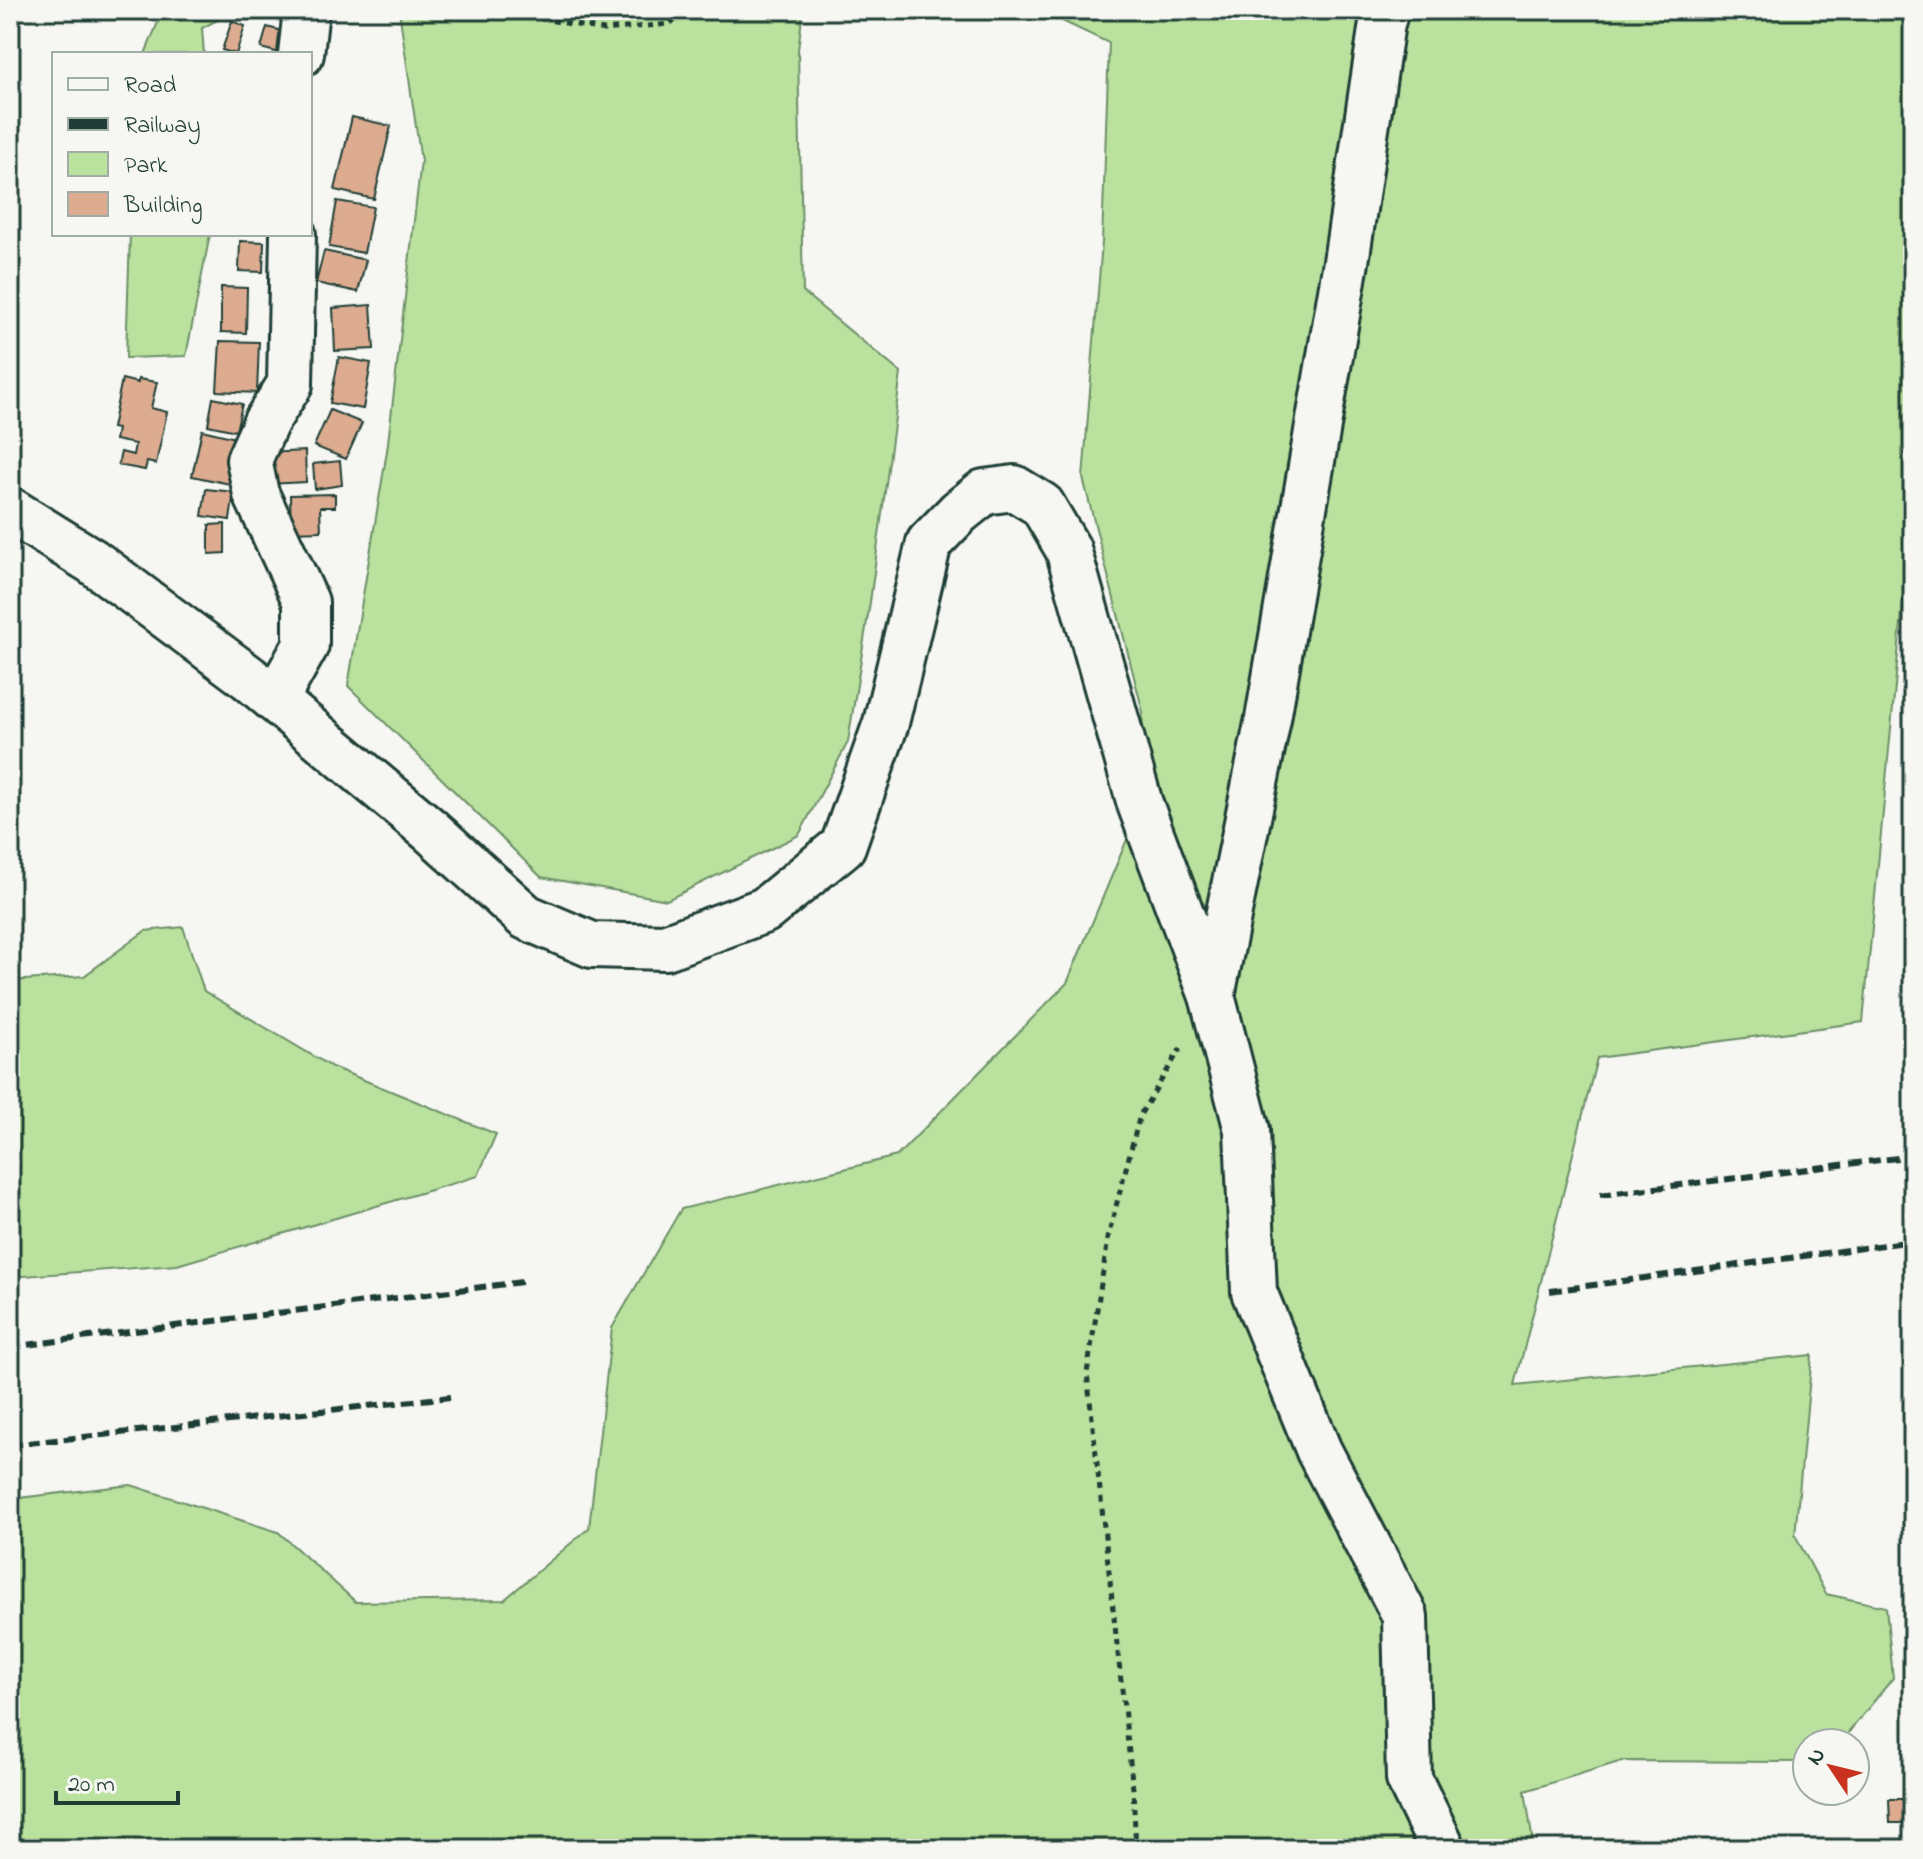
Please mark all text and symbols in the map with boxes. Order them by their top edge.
legend [52,52,312,236]
text: Road [124,69,177,104]
text: Railway [124,109,201,145]
text: Park [124,149,168,184]
text: Building [123,189,203,224]
north arrow [1791,1727,1871,1807]
text: N [1800,1742,1834,1773]
scale bar [56,1755,178,1805]
text: 20 m [68,1768,115,1803]

